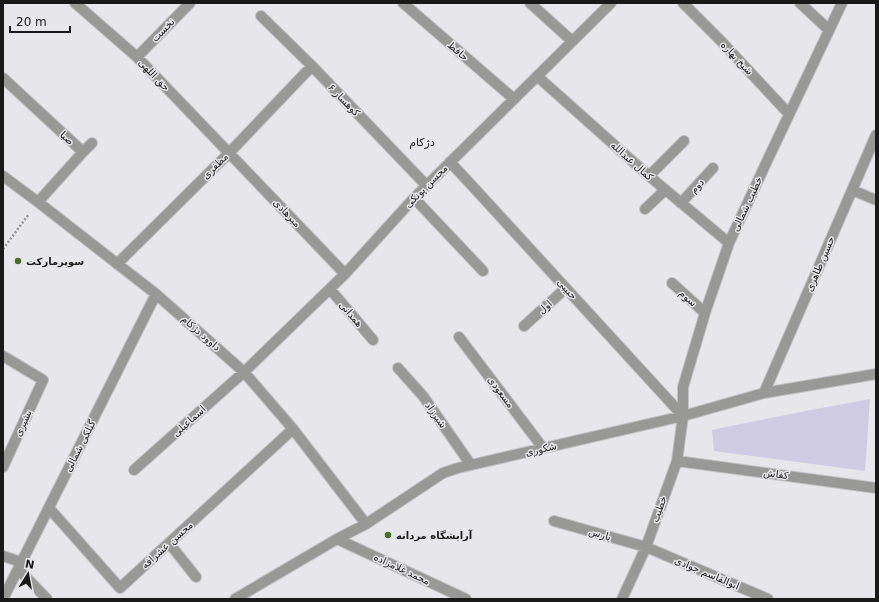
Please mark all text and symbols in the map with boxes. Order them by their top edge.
scale bar [10,8,70,34]
text: 20 m [16,15,47,29]
street label: نخست [149,16,177,44]
street label: حافظ [446,39,470,63]
street label: شیخ بهاره [718,39,755,78]
street label: حق اللهی [136,57,172,94]
street label: کوهسار ۶ [326,82,362,119]
street label: صبا [58,129,76,147]
district label: دژکام [409,136,435,149]
street label: کمال عبدالله [609,139,655,183]
street label: مظفری [200,151,230,181]
street label: محسن پونکی [402,162,450,210]
street label: خطیب شمالی [730,175,764,233]
street label: دوم [688,177,707,196]
street label: میرهادی [271,197,303,229]
street label: حسین طاهری [803,235,837,293]
marker: سوپرمارکت [13,256,23,266]
place label: سوپرمارکت [26,256,84,268]
street label: حبیبی [555,277,579,301]
street label: سوم [677,287,699,309]
street label: اول [536,298,555,317]
street label: همدانی [337,299,365,329]
street label: داوود دژکام [179,313,223,354]
street label: مسعودی [486,374,516,410]
street label: شیرزاد [423,400,449,430]
street label: اسماعیلی [170,403,208,439]
street label: بشیری [12,408,34,438]
street label: گيلکی شمالی [62,418,98,474]
street label: شکوری [524,440,558,458]
street label: کفاش [763,467,789,481]
street label: خطیب [649,494,669,524]
street label: محسن عشرافه [139,519,195,571]
street label: پارس [587,526,613,543]
place label: آرایشگاه مردانه [396,529,473,542]
marker: آرایشگاه مردانه [383,530,393,540]
street label: محمد غلامزاده [372,551,432,587]
north arrow [8,554,48,594]
street label: ابوالقاسم جوادی [673,554,741,593]
text: N [24,557,36,572]

